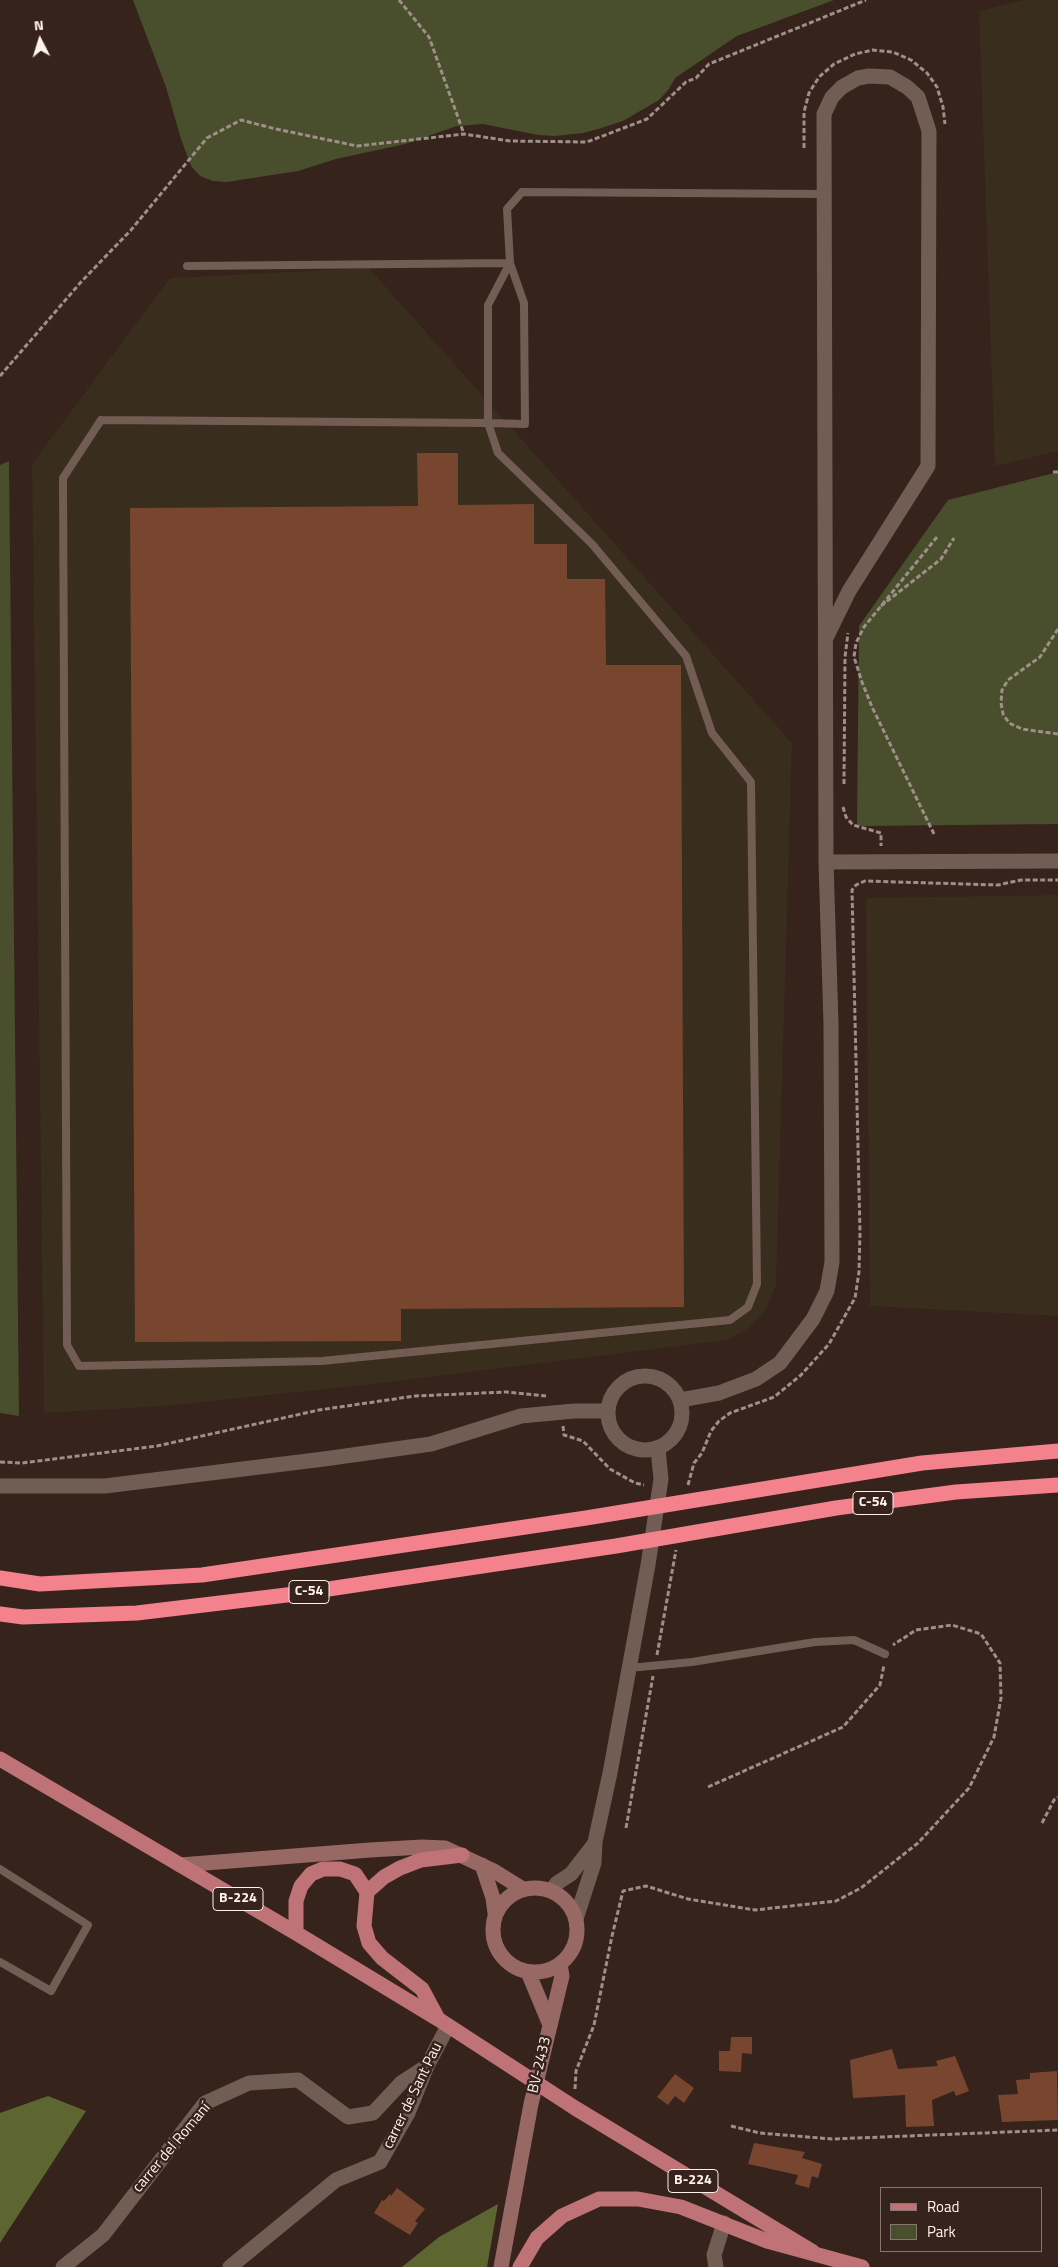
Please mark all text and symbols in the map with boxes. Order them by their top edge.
text: N [33,14,44,35]
north arrow [15,15,65,65]
road number: C-54 [853,1492,893,1515]
road number: C-54 [289,1580,329,1604]
road number: B-224 [213,1888,263,1910]
street label: BV-2433 [525,2035,555,2095]
street label: carrer de Sant Pau [380,2040,446,2152]
street label: carrer del Romaní [129,2100,215,2196]
road number: B-224 [668,2170,718,2192]
legend [880,2187,1043,2252]
text: Road [927,2195,959,2218]
text: Park [927,2220,956,2243]

